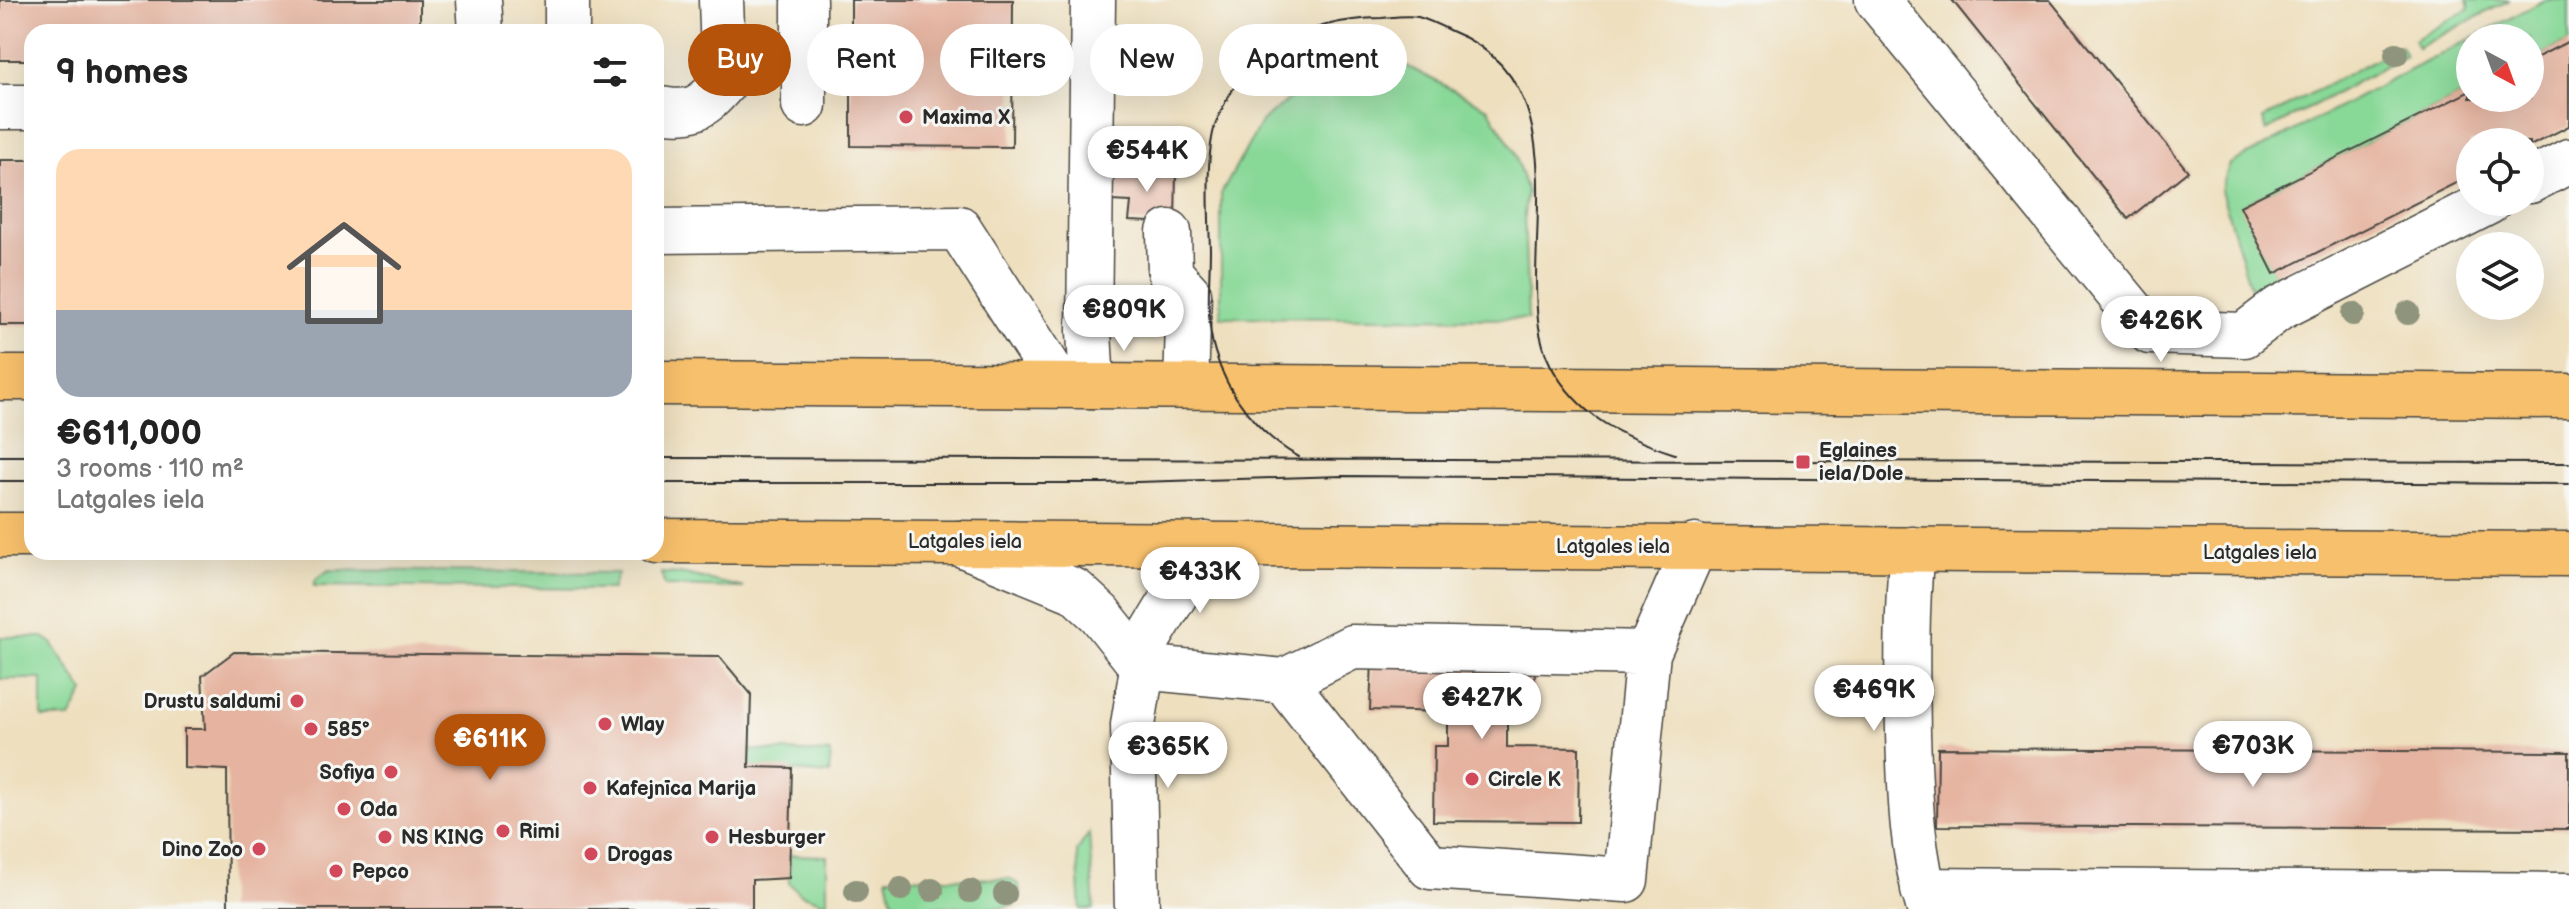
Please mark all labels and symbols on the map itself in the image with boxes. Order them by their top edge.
north arrow [2456,24,2544,112]
place label: Maxima X [922,106,1010,130]
marker: Maxima X [897,108,915,126]
pin: €544K [1091,126,1203,194]
pin: €809K [1068,285,1180,353]
pin: €426K [2105,296,2217,364]
place label: Eglaines iela/Dole [1819,439,1903,486]
marker: Eglaines iela/Dole [1794,453,1812,471]
street label: Latgales iela [908,530,1022,554]
street label: Latgales iela [1556,535,1670,559]
street label: Latgales iela [2203,541,2317,565]
pin: €433K [1144,547,1256,615]
pin: €469K [1818,665,1930,733]
pin: €427K [1426,673,1538,741]
place label: Drustu saldumi [144,690,281,714]
marker: Drustu saldumi [288,692,306,710]
place label: Wlay [621,713,665,737]
pin: €611K [434,714,546,782]
marker: Wlay [596,715,614,733]
place label: 585° [327,718,369,742]
marker: 585° [302,720,320,738]
pin: €703K [2197,721,2309,789]
pin: €365K [1112,722,1224,790]
place label: Sofiya [320,761,375,785]
marker: Sofiya [382,763,400,781]
place label: Circle K [1488,768,1561,792]
marker: Circle K [1463,770,1481,788]
place label: Kafejnīca Marija [606,777,756,801]
marker: Kafejnīca Marija [581,779,599,797]
place label: Oda [360,798,398,822]
marker: Oda [335,800,353,818]
place label: Rimi [519,820,560,844]
marker: Rimi [494,822,512,840]
place label: NS KING [401,826,484,850]
place label: Hesburger [728,826,826,850]
marker: NS KING [376,828,394,846]
marker: Hesburger [703,828,721,846]
place label: Dino Zoo [162,838,243,862]
marker: Dino Zoo [250,840,268,858]
place label: Drogas [607,843,673,867]
marker: Drogas [582,845,600,863]
place label: Pepco [352,860,409,884]
marker: Pepco [327,862,345,880]

